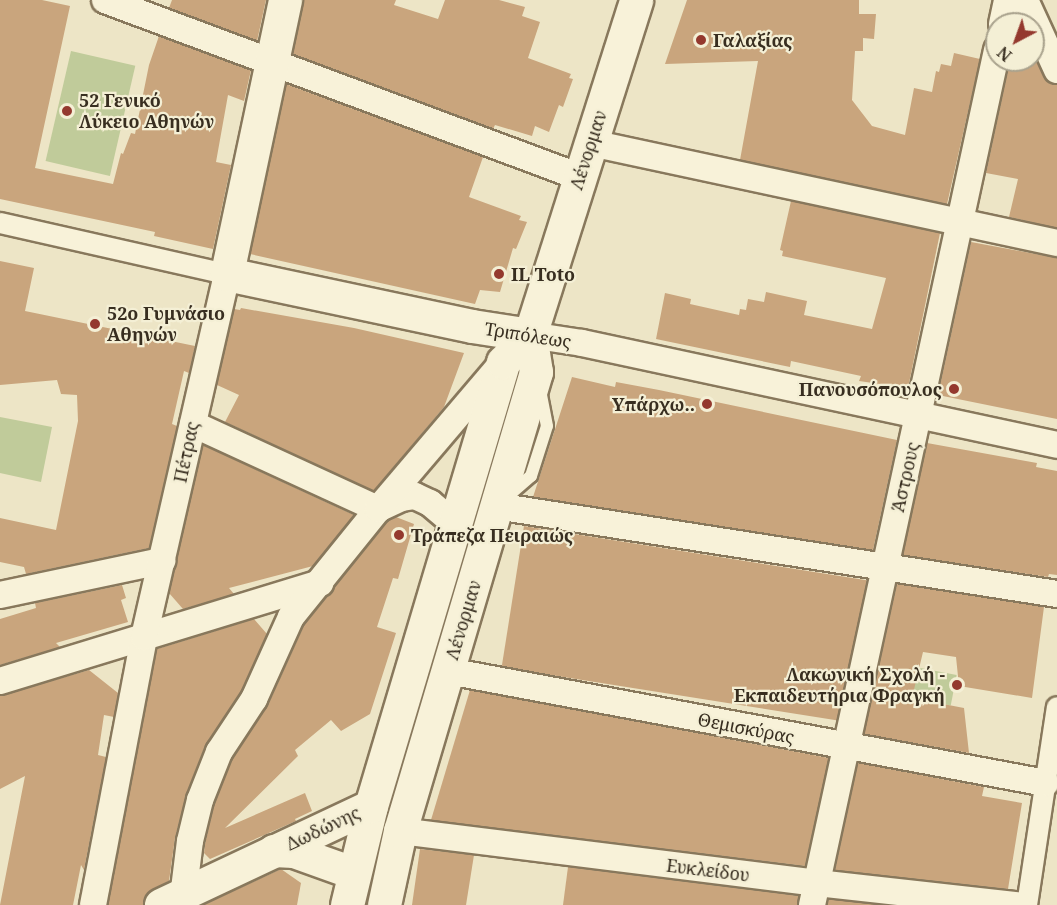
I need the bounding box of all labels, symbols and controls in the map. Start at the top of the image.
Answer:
north arrow [985,12,1045,72]
place label: Γαλαξίας [713,29,792,51]
marker: Γαλαξίας [694,33,708,47]
text: N [993,42,1016,67]
place label: 52 Γενικό Λύκειο Αθηνών [79,90,214,132]
marker: 52 Γενικό Λύκειο Αθηνών [60,104,74,118]
street label: Λένορμαν [565,108,611,192]
place label: IL Toto [511,263,575,285]
marker: IL Toto [492,267,506,281]
place label: 52ο Γυμνάσιο Αθηνών [107,303,225,346]
marker: 52ο Γυμνάσιο Αθηνών [88,317,102,331]
street label: Τριπόλεως [483,317,573,353]
place label: Πανουσόπουλος [799,378,942,400]
marker: Πανουσόπουλος [947,382,961,396]
place label: Υπάρχω.. [612,393,695,415]
marker: Υπάρχω.. [700,397,714,411]
street label: Πέτρας [169,419,203,485]
street label: Άστρους [886,440,924,514]
place label: Τράπεζα Πειραιώς [411,524,573,546]
marker: Τράπεζα Πειραιώς [392,528,406,542]
street label: Λένορμαν [441,578,485,662]
place label: Λακωνική Σχολή - Εκπαιδευτήρια Φραγκή [734,664,945,706]
marker: Λακωνική Σχολή - Εκπαιδευτήρια Φραγκή [950,678,964,692]
street label: Θεμισκύρας [696,708,796,748]
street label: Δωδώνης [283,801,363,855]
street label: Ευκλείδου [665,854,751,886]

